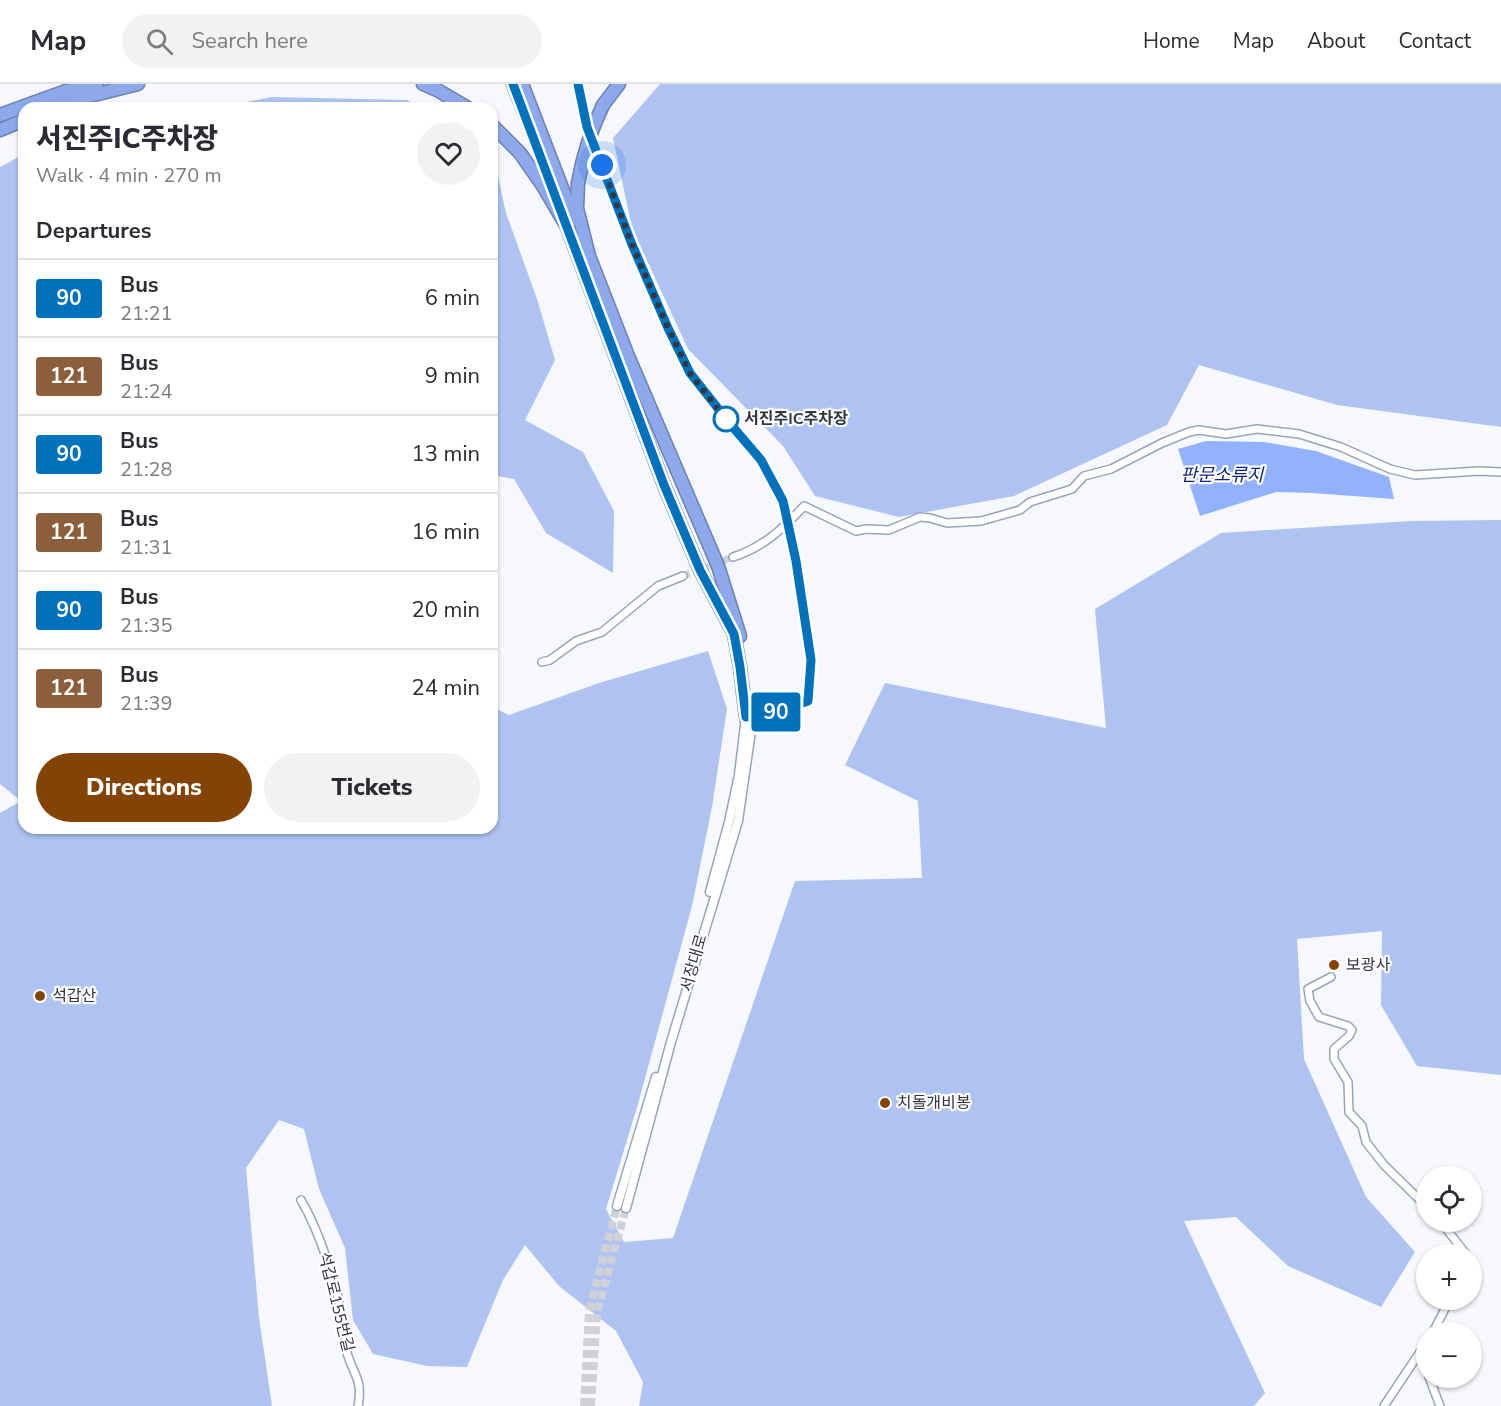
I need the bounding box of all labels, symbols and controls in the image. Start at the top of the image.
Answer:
search box [122,14,542,68]
text: Map [30,22,86,60]
icon: search [143,25,176,58]
text: Search here [191,26,308,56]
text: Home [1143,27,1200,55]
text: Map [1233,27,1274,55]
text: About [1307,27,1365,55]
text: Contact [1398,27,1471,55]
text: 서진주IC주차장 [36,120,218,158]
button: heart [417,122,480,185]
your location [587,150,617,180]
text: Walk · 4 min · 270 m [36,162,222,189]
text: Departures [36,216,151,246]
text: Bus [120,270,159,300]
text: 6 min [425,283,480,313]
text: 90 [56,284,82,312]
text: 21:21 [120,300,173,327]
text: Bus [120,348,159,378]
text: 9 min [425,361,480,391]
text: 121 [50,362,88,390]
text: 21:24 [120,378,173,405]
marker: 서진주IC주차장 [713,406,739,432]
place label: 서진주IC주차장 [744,408,848,430]
text: Bus [120,426,159,456]
text: 13 min [412,439,480,469]
text: 90 [56,440,82,468]
text: 21:28 [120,456,173,483]
water label: 판문소류지 [1181,463,1265,487]
text: Bus [120,504,159,534]
text: 16 min [412,517,480,547]
text: 121 [50,518,88,546]
text: 21:31 [120,534,173,561]
text: Bus [120,582,159,612]
text: 20 min [412,595,480,625]
text: 90 [56,596,82,624]
text: 21:35 [120,612,173,639]
text: Bus [120,660,159,690]
text: 24 min [412,673,480,703]
text: 121 [50,674,88,702]
text: 21:39 [120,690,173,717]
line badge: 90 [749,692,803,732]
text: 90 [763,698,789,726]
button: Directions [36,753,252,822]
button: Tickets [264,753,480,822]
street label: 서장대로 [675,931,713,994]
place label: 보광사 [1346,954,1390,976]
marker: 보광사 [1327,958,1341,972]
place label: 석갑산 [52,985,96,1007]
marker: 석갑산 [33,989,47,1003]
place label: 치돌개비봉 [897,1092,971,1114]
marker: 치돌개비봉 [878,1096,892,1110]
map controls [1416,1166,1482,1388]
button: locate [1416,1166,1482,1232]
button: + [1416,1244,1482,1310]
street label: 석갑로155번길 [313,1250,359,1354]
button: − [1416,1322,1482,1388]

